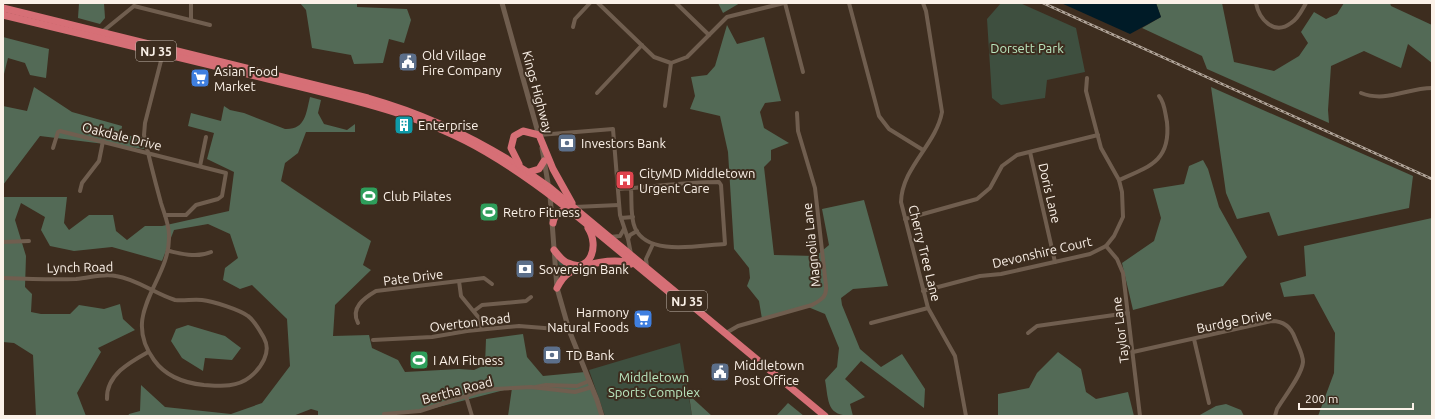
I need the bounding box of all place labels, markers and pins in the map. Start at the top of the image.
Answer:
place label: Old Village Fire Company [422,48,502,77]
public building icon: Old Village Fire Company [397,51,419,73]
place label: Asian Food Market [214,64,278,93]
supermarket icon: Asian Food Market [189,67,211,89]
building icon: Enterprise [393,114,415,136]
place label: Enterprise [418,118,478,132]
bank icon: Investors Bank [556,132,578,154]
place label: Investors Bank [581,136,666,150]
place label: CityMD Middletown Urgent Care [639,166,755,195]
hospital icon: CityMD Middletown Urgent Care [614,169,636,191]
sports icon: Club Pilates [358,185,380,207]
place label: Club Pilates [383,189,452,203]
sports icon: Retro Fitness [478,201,500,223]
place label: Retro Fitness [503,205,580,219]
bank icon: Sovereign Bank [514,258,536,280]
place label: Sovereign Bank [539,262,629,276]
place label: Harmony Natural Foods [547,305,629,334]
supermarket icon: Harmony Natural Foods [632,308,654,330]
bank icon: TD Bank [541,344,563,366]
place label: TD Bank [566,348,615,362]
sports icon: I AM Fitness [408,349,430,371]
place label: I AM Fitness [433,353,503,367]
place label: Middletown Post Office [734,358,804,387]
public building icon: Middletown Post Office [709,361,731,383]

